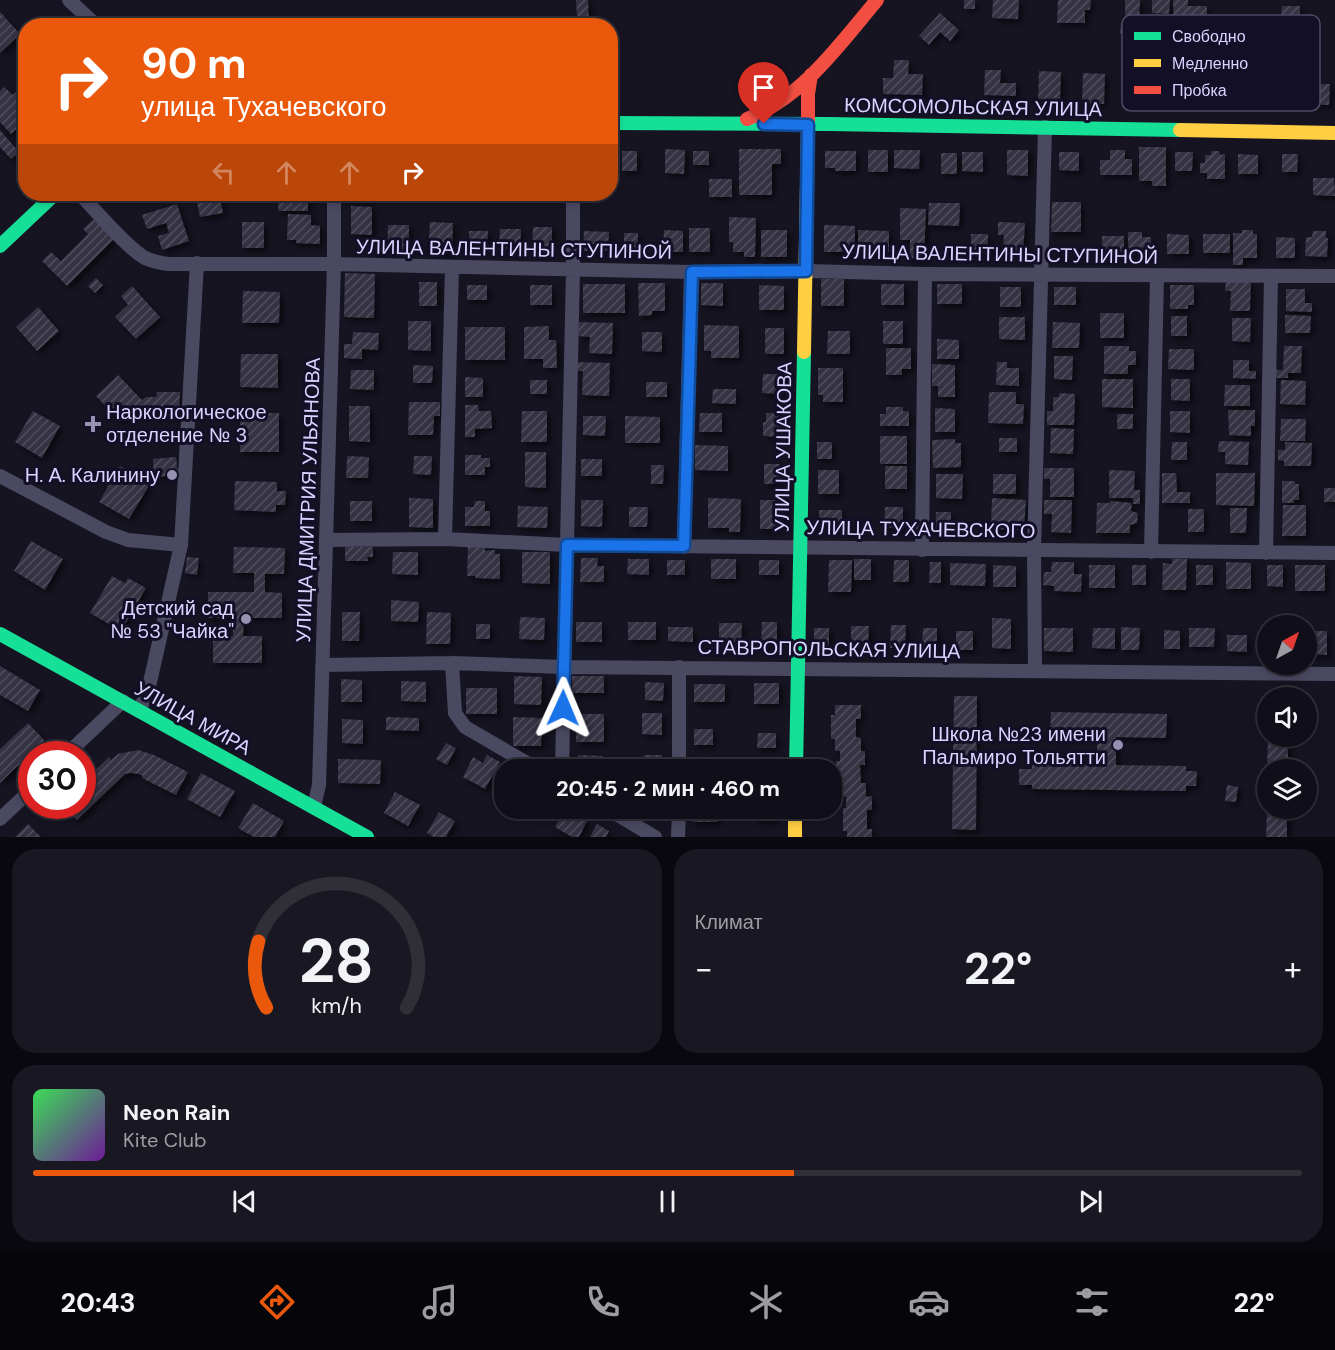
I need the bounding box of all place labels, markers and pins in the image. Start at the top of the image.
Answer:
pin [738,62,789,124]
place label: Наркологическое отделение № 3 [106,399,267,448]
marker: Наркологическое отделение № 3 [84,415,102,433]
place label: Н. А. Калинину [25,462,160,488]
marker: Н. А. Калинину [165,468,179,482]
place label: Детский сад № 53 "Чайка" [110,595,234,644]
marker: Детский сад № 53 "Чайка" [239,612,253,626]
place label: Школа №23 имени Пальмиро Тольятти [922,721,1106,770]
marker: Школа №23 имени Пальмиро Тольятти [1111,738,1125,752]

